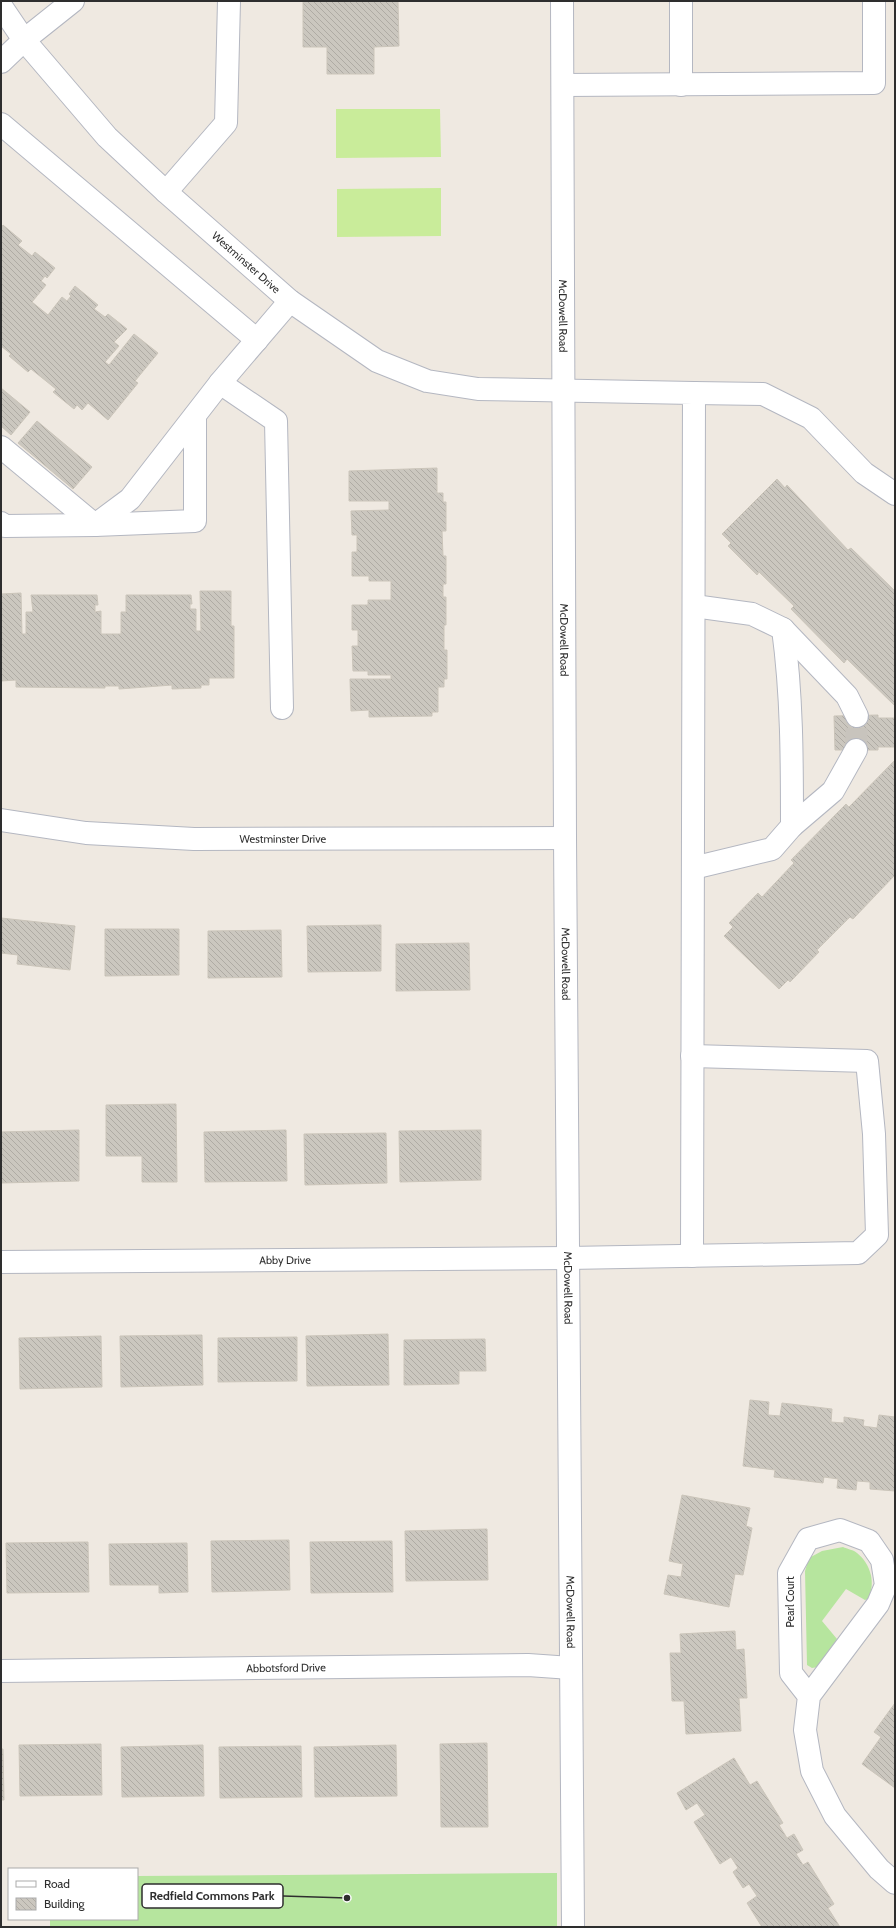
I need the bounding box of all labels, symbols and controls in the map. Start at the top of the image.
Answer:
street label: Westminster Drive [209,229,284,296]
street label: McDowell Road [556,280,570,352]
street label: McDowell Road [557,604,571,676]
street label: Westminster Drive [240,832,327,846]
street label: McDowell Road [559,928,573,1000]
street label: McDowell Road [561,1252,576,1324]
street label: Abby Drive [259,1253,311,1267]
street label: McDowell Road [563,1576,578,1648]
street label: Pearl Court [783,1576,797,1628]
street label: Abbotsford Drive [246,1660,326,1675]
legend [8,1868,138,1920]
text: Road [44,1876,70,1891]
callout: Redfield Commons Park [142,1884,283,1908]
text: Redfield Commons Park [149,1888,275,1903]
text: Building [44,1896,86,1911]

